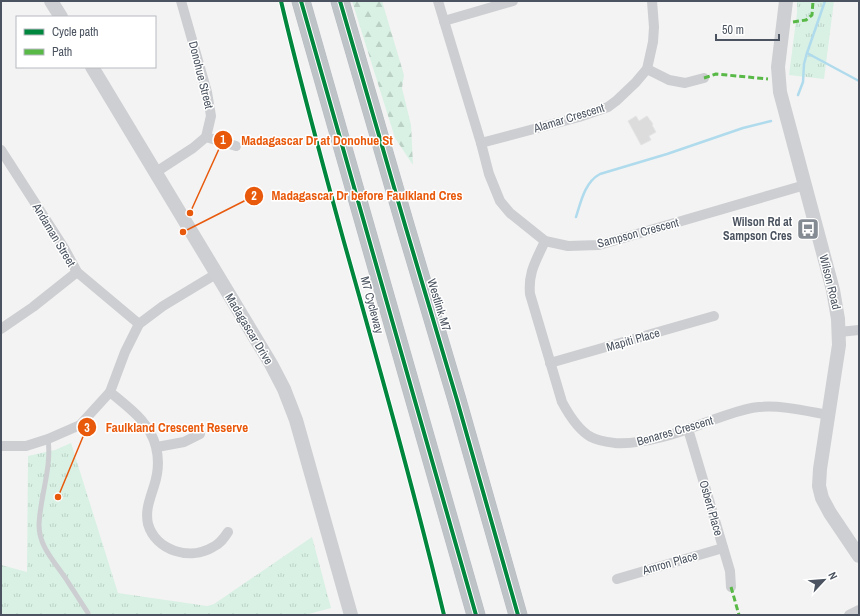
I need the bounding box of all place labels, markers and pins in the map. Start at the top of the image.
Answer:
callout: Madagascar Dr at Donohue St [213,128,401,153]
callout: Madagascar Dr before Faulkland Cres [244,183,471,208]
place label: Wilson Rd at Sampson Cres [723,214,793,244]
bus stop icon: Wilson Rd at Sampson Cres [795,216,821,242]
callout: Faulkland Crescent Reserve [77,415,256,440]

